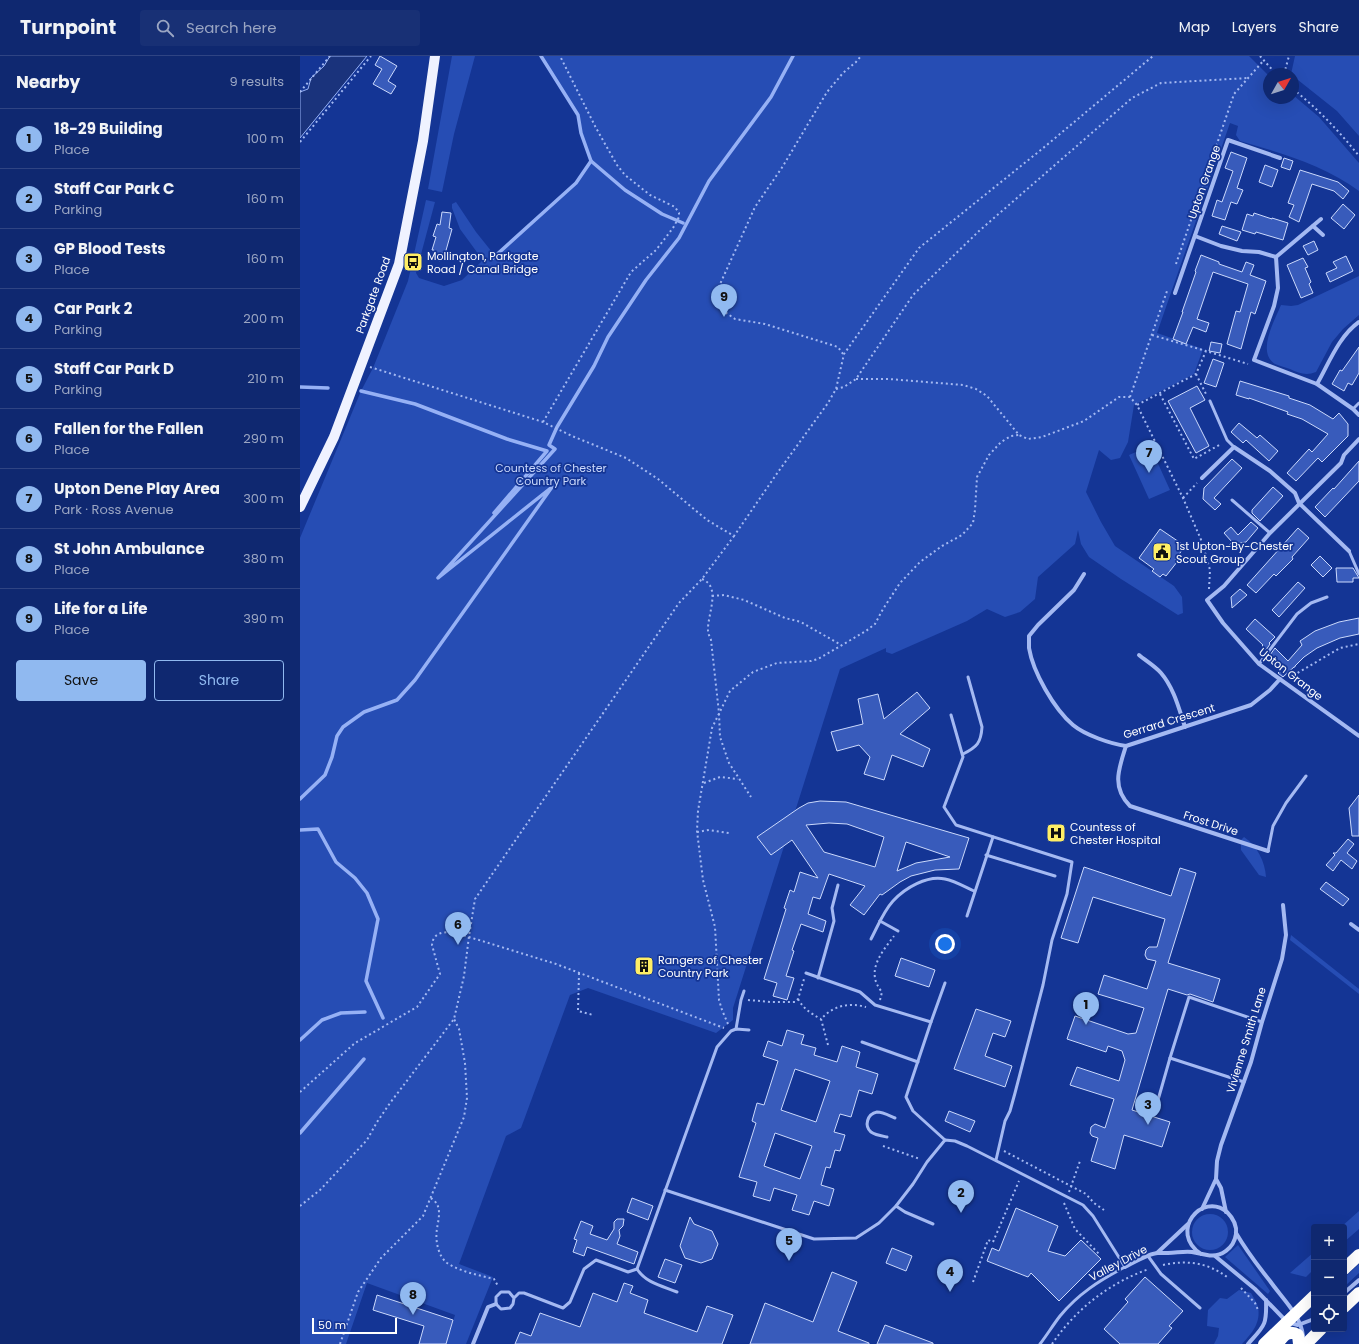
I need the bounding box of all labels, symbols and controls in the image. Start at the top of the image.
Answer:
search box [140,10,420,46]
text: Turnpoint [20,14,116,41]
icon: search [154,17,176,39]
text: Search here [186,17,276,38]
text: Map [1179,17,1210,37]
text: Layers [1232,17,1276,37]
text: Share [1298,17,1339,37]
north arrow [1263,68,1299,104]
text: Nearby [16,70,80,94]
text: 9 results [230,72,284,91]
text: 18-29 Building [54,118,163,139]
text: 1 [27,129,31,148]
text: 100 m [247,129,284,148]
text: Place [54,140,89,159]
street label: Upton Grange [1184,143,1224,221]
text: Staff Car Park C [54,178,175,199]
text: 2 [25,189,33,208]
text: 160 m [247,189,284,208]
text: Parking [54,200,102,219]
text: GP Blood Tests [54,238,166,259]
place label: Mollington, Parkgate Road / Canal Bridge [427,248,539,277]
text: 3 [25,249,33,268]
text: 160 m [247,249,284,268]
bus stop icon: Mollington, Parkgate Road / Canal Bridge [402,251,424,273]
street label: Parkgate Road [352,254,394,336]
text: Place [54,260,89,279]
pin: 9 [711,284,737,317]
text: Car Park 2 [54,298,132,319]
text: 4 [25,309,33,328]
text: 200 m [243,309,284,328]
text: Parking [54,320,102,339]
text: Staff Car Park D [54,358,174,379]
text: 5 [25,369,33,388]
text: 210 m [247,369,284,388]
text: Parking [54,380,102,399]
text: Fallen for the Fallen [54,418,204,439]
text: 6 [25,429,33,448]
text: 290 m [243,429,284,448]
text: Place [54,440,89,459]
pin: 7 [1136,440,1162,473]
park label: Countess of Chester Country Park [495,460,607,489]
text: Upton Dene Play Area [54,478,220,499]
text: 7 [26,489,32,508]
text: 300 m [243,489,284,508]
text: Park · Ross Avenue [54,500,174,519]
text: St John Ambulance [54,538,204,559]
place label: 1st Upton-By-Chester Scout Group [1176,538,1293,567]
public building icon: 1st Upton-By-Chester Scout Group [1151,541,1173,563]
text: 8 [25,549,33,568]
text: 380 m [243,549,284,568]
text: Place [54,560,89,579]
text: Life for a Life [54,598,148,619]
text: 9 [25,609,33,628]
text: 390 m [243,609,284,628]
text: Place [54,620,89,639]
street label: Upton Grange [1256,644,1327,704]
button: Save [16,660,146,701]
button: Share [154,660,284,701]
street label: Gerrard Crescent [1121,699,1217,743]
street label: Frost Drive [1181,807,1241,839]
place label: Countess of Chester Hospital [1070,819,1161,848]
hospital icon: Countess of Chester Hospital [1045,822,1067,844]
pin: 6 [445,912,471,945]
your location [935,934,955,954]
place label: Rangers of Chester Country Park [658,952,763,981]
building icon: Rangers of Chester Country Park [633,955,655,977]
street label: Vivienne Smith Lane [1222,985,1270,1095]
pin: 1 [1073,992,1099,1025]
pin: 3 [1135,1092,1161,1125]
pin: 2 [948,1180,974,1213]
map controls [1311,1224,1347,1332]
button: + [1311,1224,1347,1260]
pin: 5 [776,1228,802,1261]
street label: Valley Drive [1086,1241,1150,1285]
pin: 4 [937,1259,963,1292]
button: − [1311,1260,1347,1296]
pin: 8 [400,1282,426,1315]
button: locate [1311,1296,1347,1332]
scale bar [312,1316,397,1335]
text: 50 m [318,1317,346,1333]

